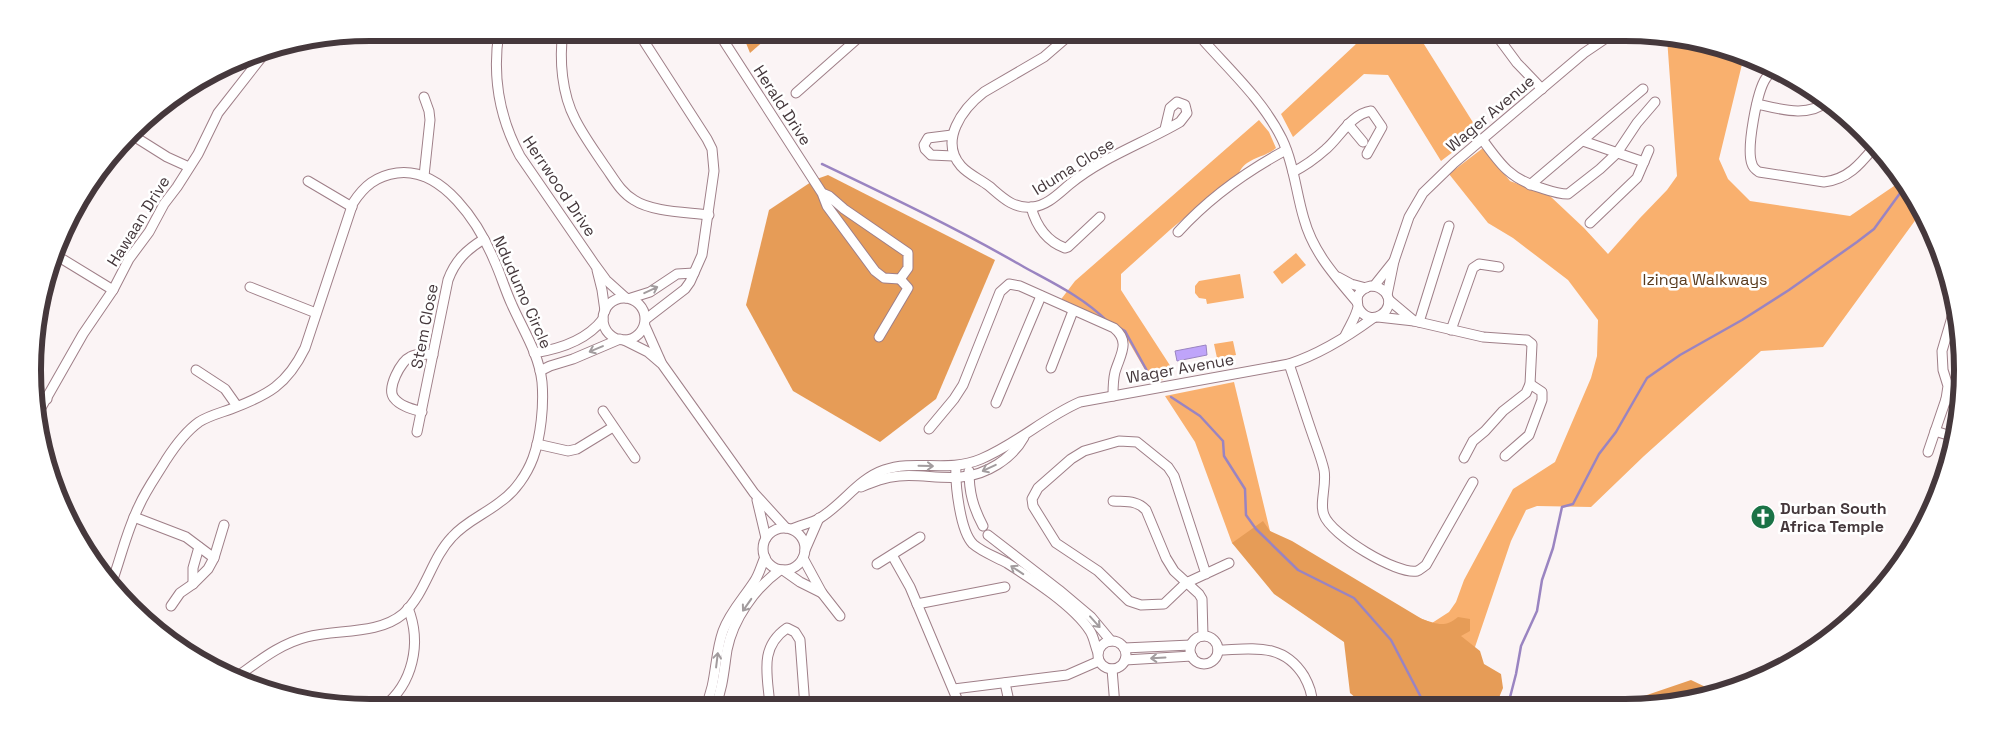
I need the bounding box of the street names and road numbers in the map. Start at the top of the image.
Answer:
street label: Herald Drive [749,61,816,149]
street label: Wager Avenue [1442,70,1539,156]
street label: Herrwood Drive [518,132,601,241]
street label: Iduma Close [1028,133,1118,200]
street label: Hawaan Drive [102,172,175,270]
street label: Ndudumo Circle [488,232,557,352]
street label: Stem Close [406,282,443,370]
street label: Wager Avenue [1125,349,1236,388]

